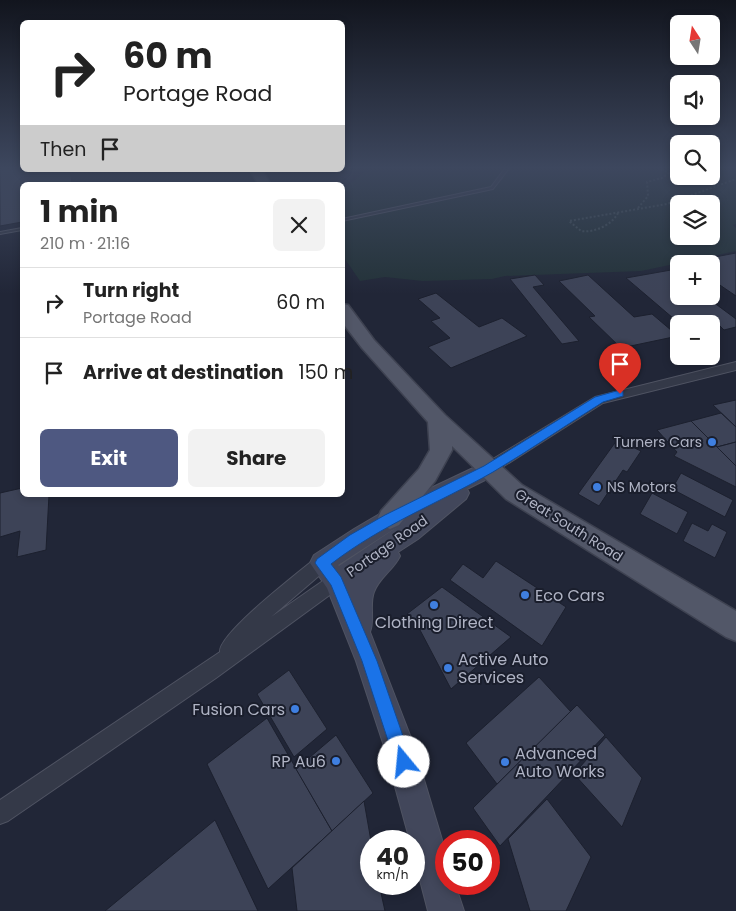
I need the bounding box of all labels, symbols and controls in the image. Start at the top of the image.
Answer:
north arrow [670,15,720,65]
map controls [670,15,720,365]
text: 60 m [123,31,213,80]
icon: right [40,40,105,105]
button: sound [670,75,720,125]
text: Portage Road [123,78,273,109]
icon: arrive [96,135,124,163]
button: search [670,135,720,185]
text: Then [40,136,86,163]
text: 1 min [40,190,118,233]
button: layers [670,195,720,245]
button: close [273,199,325,251]
text: 210 m · 21:16 [40,232,130,255]
button: + [670,255,720,305]
text: Turn right [83,277,179,304]
icon: right [40,289,68,317]
text: 60 m [276,289,325,316]
text: Portage Road [83,306,192,329]
button: − [670,315,720,365]
pin [599,343,641,394]
icon: arrive [606,350,634,378]
icon: arrive [40,359,68,387]
text: Arrive at destination [83,359,284,386]
text: 150 m [299,359,353,386]
button: Exit [40,429,178,487]
button: Share [188,429,325,487]
place label: Turners Cars [614,432,702,452]
marker: Turners Cars [706,436,718,448]
place label: NS Motors [607,477,676,497]
marker: NS Motors [591,481,603,493]
street label: Great South Road [511,484,627,566]
street label: Portage Road [342,511,432,581]
place label: Eco Cars [535,584,605,607]
marker: Eco Cars [519,589,531,601]
marker: Clothing Direct [428,599,440,611]
place label: Clothing Direct [375,611,493,634]
place label: Active Auto Services [458,648,549,689]
marker: Active Auto Services [442,662,454,674]
place label: Fusion Cars [192,698,285,721]
marker: Fusion Cars [289,703,301,715]
position arrow [377,735,429,787]
place label: Advanced Auto Works [515,742,605,783]
place label: RP Au6 [272,750,326,773]
marker: RP Au6 [330,755,342,767]
marker: Advanced Auto Works [499,756,511,768]
speed limit sign: 50 [435,830,500,895]
text: 40 [376,839,409,874]
text: km/h [377,866,408,883]

